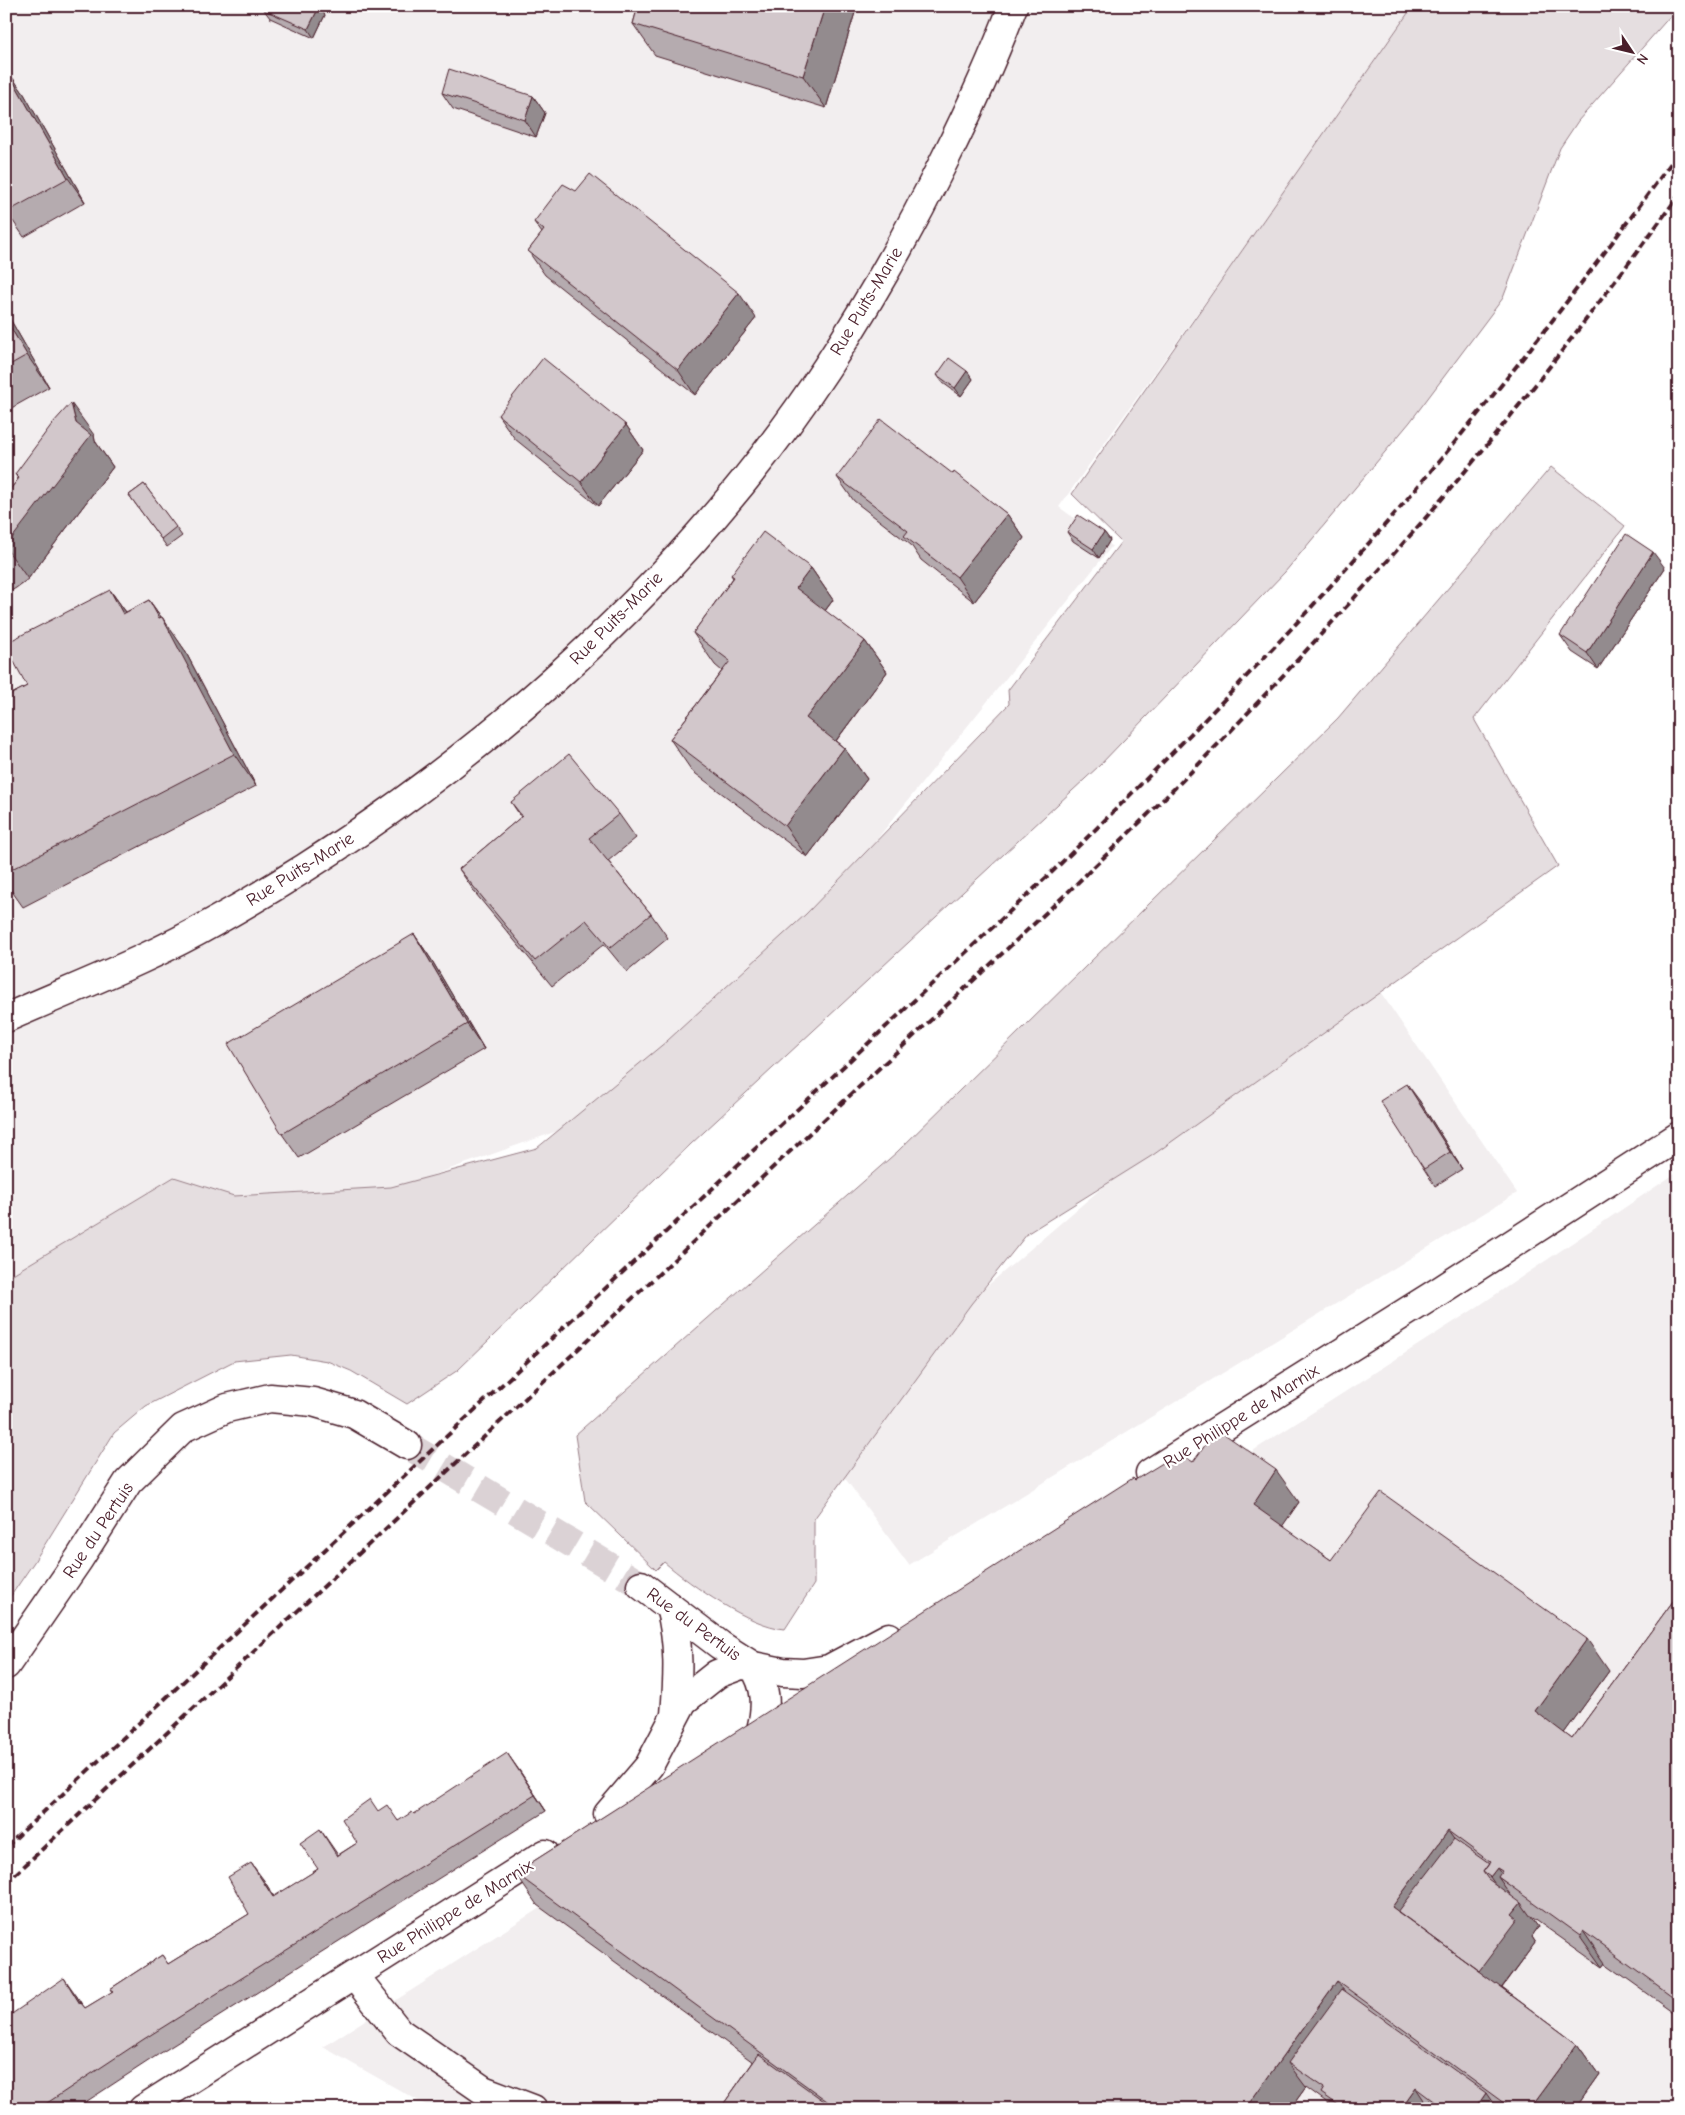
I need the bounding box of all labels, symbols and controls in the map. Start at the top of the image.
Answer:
north arrow [1608,28,1658,78]
text: N [1633,51,1652,68]
street label: Rue Puits-Marie [826,243,907,359]
street label: Rue Puits-Marie [566,568,667,669]
street label: Rue Puits-Marie [243,828,358,911]
street label: Rue Philippe de Marnix [1160,1360,1323,1473]
street label: Rue du Pertuis [59,1478,138,1582]
street label: Rue du Pertuis [643,1583,745,1666]
street label: Rue Philippe de Marnix [374,1855,537,1968]

